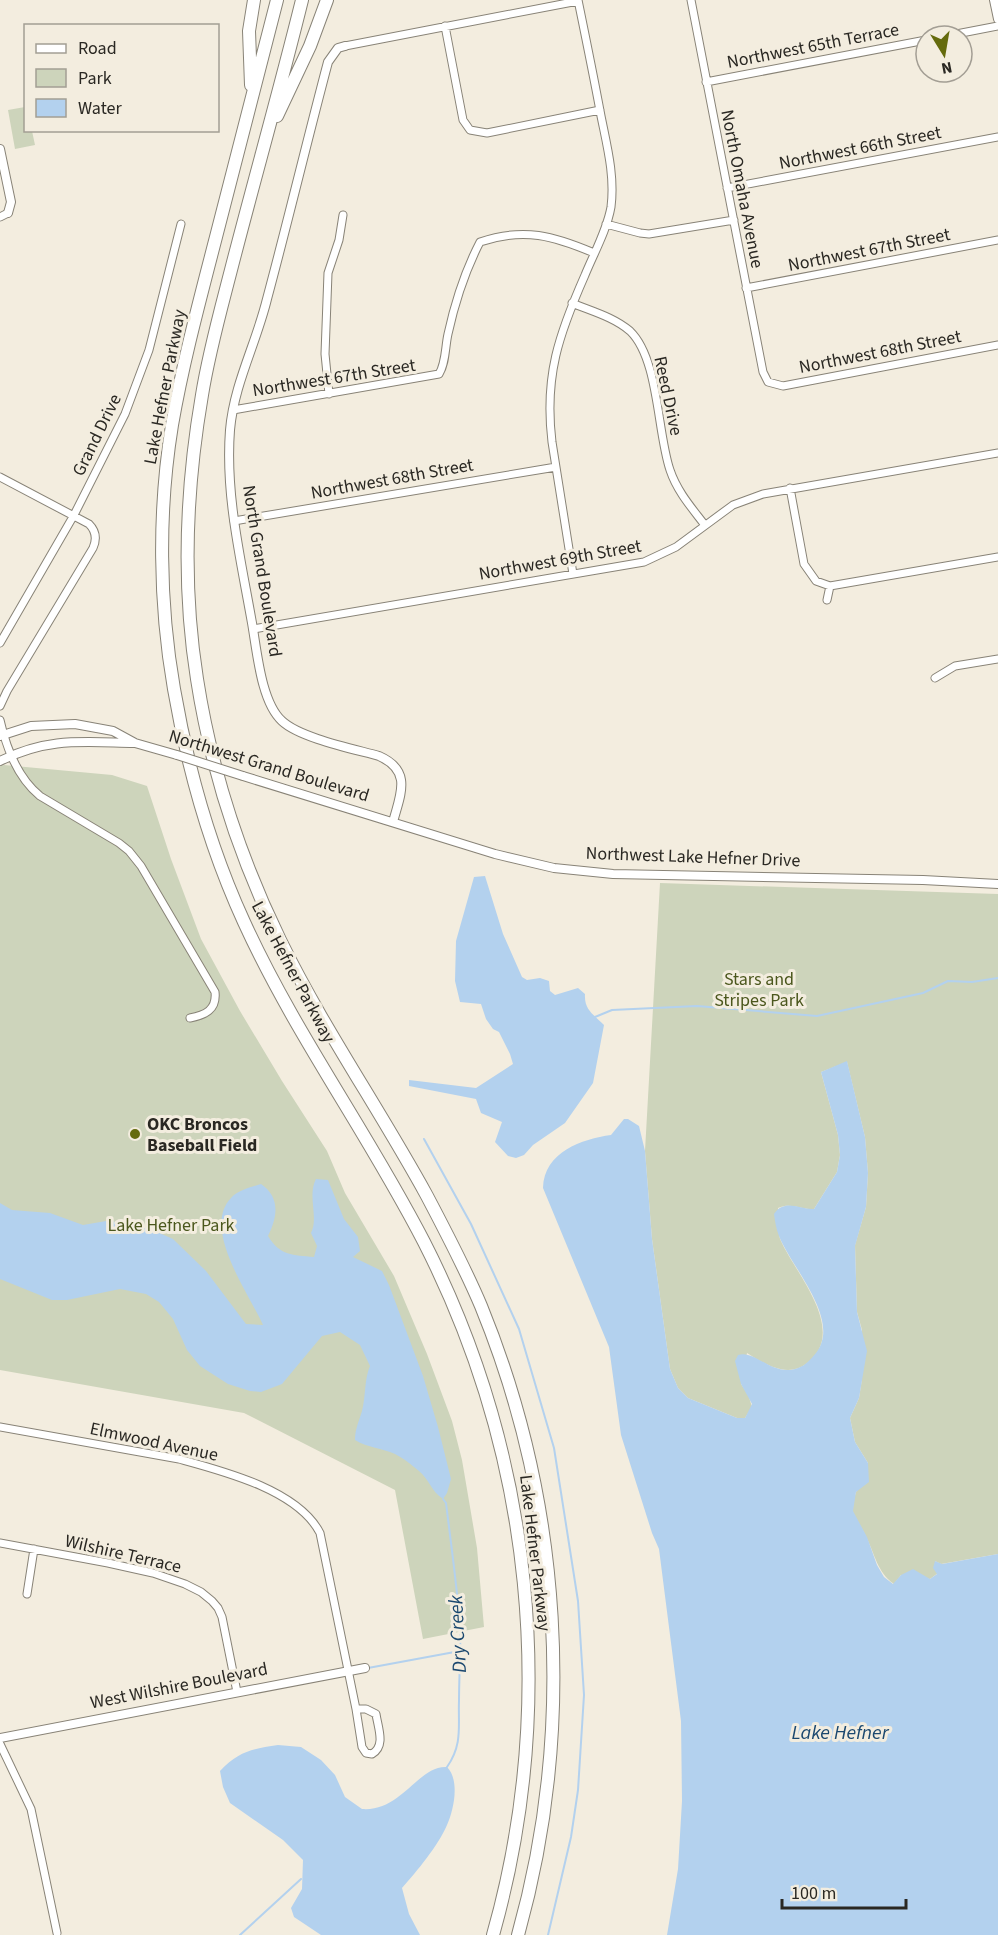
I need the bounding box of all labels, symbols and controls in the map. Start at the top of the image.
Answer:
street label: Northwest 65th Terrace [725,17,901,75]
legend [24,24,219,132]
north arrow [914,24,974,84]
text: Road [78,36,117,61]
text: N [939,56,954,80]
text: Park [78,66,112,91]
text: Water [78,96,122,121]
street label: North Omaha Avenue [714,108,770,270]
street label: Northwest 66th Street [777,120,943,176]
street label: Northwest 67th Street [786,222,952,278]
street label: Lake Hefner Parkway [138,307,192,467]
street label: Northwest 68th Street [797,324,963,380]
street label: Northwest 67th Street [251,353,417,403]
street label: Reed Drive [647,354,689,438]
street label: Grand Drive [66,390,128,480]
street label: Northwest 68th Street [309,452,475,506]
street label: North Grand Boulevard [236,483,288,659]
street label: Northwest 69th Street [477,533,643,587]
street label: Northwest Grand Boulevard [166,724,372,808]
street label: Northwest Lake Hefner Drive [585,841,801,873]
street label: Lake Hefner Parkway [245,897,341,1048]
park label: Stars and Stripes Park [714,967,804,1013]
place label: OKC Broncos Baseball Field [147,1112,257,1158]
marker: OKC Broncos Baseball Field [128,1127,142,1141]
park label: Lake Hefner Park [107,1213,235,1238]
street label: Elmwood Avenue [88,1416,220,1468]
street label: Lake Hefner Parkway [513,1473,557,1633]
street label: Wilshire Terrace [62,1528,184,1580]
water label: Dry Creek [442,1594,474,1674]
street label: West Wilshire Boulevard [88,1657,270,1715]
water label: Lake Hefner [792,1719,890,1747]
scale bar [782,1872,906,1910]
text: 100 m [791,1881,836,1906]

